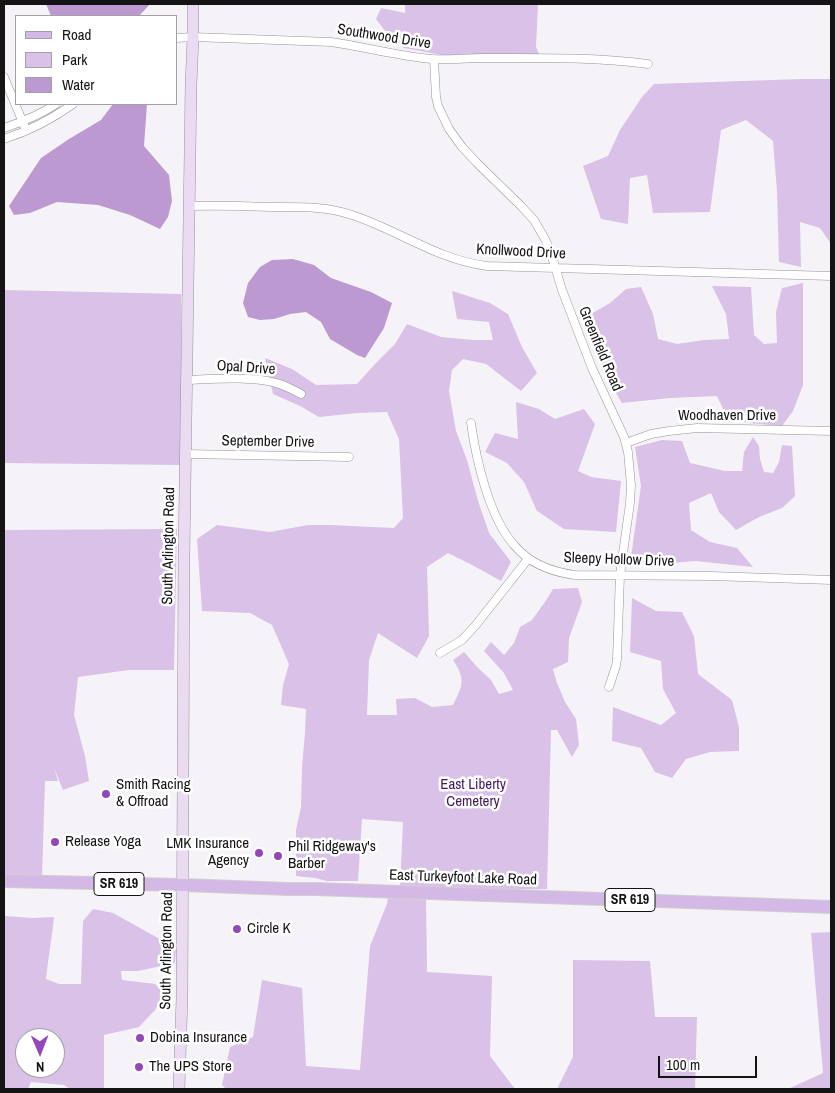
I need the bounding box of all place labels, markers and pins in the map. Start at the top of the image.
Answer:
place label: Smith Racing & Offroad [116,776,191,811]
marker: Smith Racing & Offroad [100,788,112,800]
place label: Release Yoga [65,833,141,851]
place label: LMK Insurance Agency [166,835,249,870]
marker: Release Yoga [49,836,61,848]
place label: Phil Ridgeway's Barber [288,838,376,873]
marker: LMK Insurance Agency [253,847,265,859]
marker: Phil Ridgeway's Barber [272,850,284,862]
place label: Circle K [247,920,291,938]
marker: Circle K [231,923,243,935]
place label: Dobina Insurance [150,1029,247,1047]
marker: Dobina Insurance [134,1032,146,1044]
place label: The UPS Store [149,1058,232,1076]
marker: The UPS Store [133,1061,145,1073]

